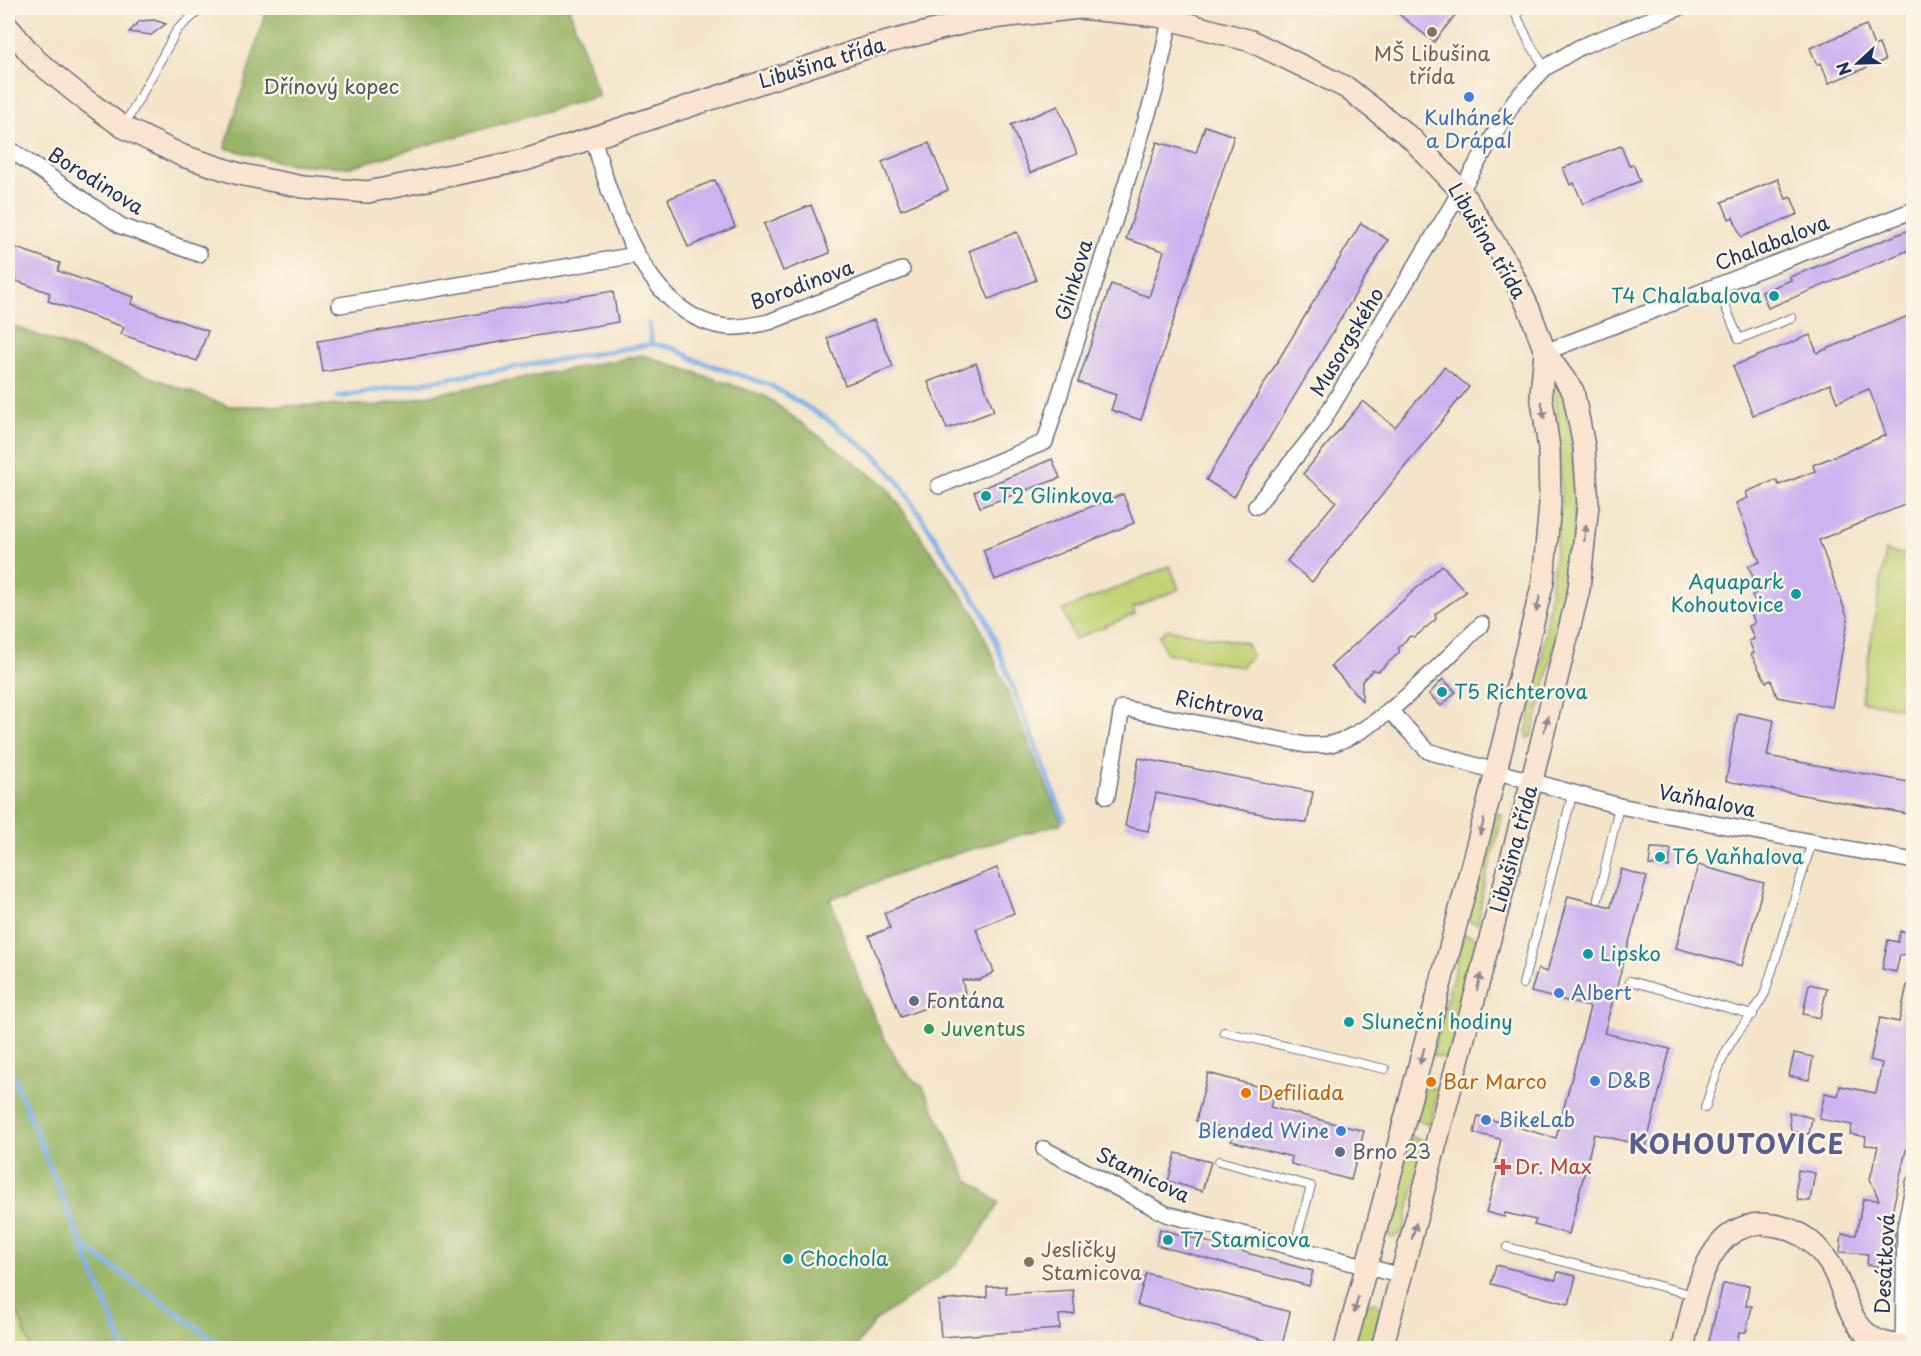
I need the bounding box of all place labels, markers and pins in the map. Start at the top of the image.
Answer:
marker: MŠ Libušina třída [1425,25,1439,39]
place label: MŠ Libušina třída [1374,38,1491,91]
marker: Kulhánek a Drápal [1462,90,1476,104]
place label: Kulhánek a Drápal [1424,102,1514,155]
place label: T4 Chalabalova [1611,280,1763,310]
marker: T4 Chalabalova [1767,289,1781,303]
place label: T2 Glinkova [998,480,1114,510]
marker: T2 Glinkova [979,489,993,503]
place label: Aquapark Kohoutovice [1671,566,1784,619]
marker: Aquapark Kohoutovice [1789,587,1803,601]
place label: T5 Richterova [1454,676,1588,706]
marker: T5 Richterova [1435,685,1449,699]
place label: T6 Vaňhalova [1672,841,1804,871]
marker: T6 Vaňhalova [1653,850,1667,864]
place label: Lipsko [1600,938,1661,968]
marker: Lipsko [1581,947,1595,961]
place label: Albert [1571,977,1632,1007]
place label: Fontána [926,985,1005,1015]
marker: Albert [1552,986,1566,1000]
marker: Fontána [907,994,921,1008]
place label: Sluneční hodiny [1361,1006,1513,1036]
place label: Juventus [941,1013,1025,1043]
marker: Sluneční hodiny [1342,1015,1356,1029]
marker: Juventus [922,1022,936,1036]
place label: D&B [1607,1065,1651,1095]
place label: Bar Marco [1443,1066,1547,1096]
marker: D&B [1588,1074,1602,1088]
marker: Bar Marco [1424,1075,1438,1089]
place label: Defiliada [1258,1077,1344,1107]
marker: Defiliada [1239,1086,1253,1100]
place label: BikeLab [1498,1104,1575,1134]
marker: BikeLab [1479,1113,1493,1127]
place label: Blended Wine [1197,1115,1329,1145]
marker: Blended Wine [1334,1124,1348,1138]
place label: Brno 23 [1352,1136,1431,1166]
marker: Brno 23 [1333,1145,1347,1159]
place label: Dr. Max [1515,1151,1592,1181]
marker: Dr. Max [1496,1160,1510,1174]
place label: T7 Stamicova [1180,1224,1311,1254]
marker: T7 Stamicova [1161,1233,1175,1247]
place label: Jesličky Stamicova [1041,1234,1143,1287]
place label: Chochola [800,1243,889,1273]
marker: Chochola [781,1252,795,1266]
marker: Jesličky Stamicova [1022,1255,1036,1269]

